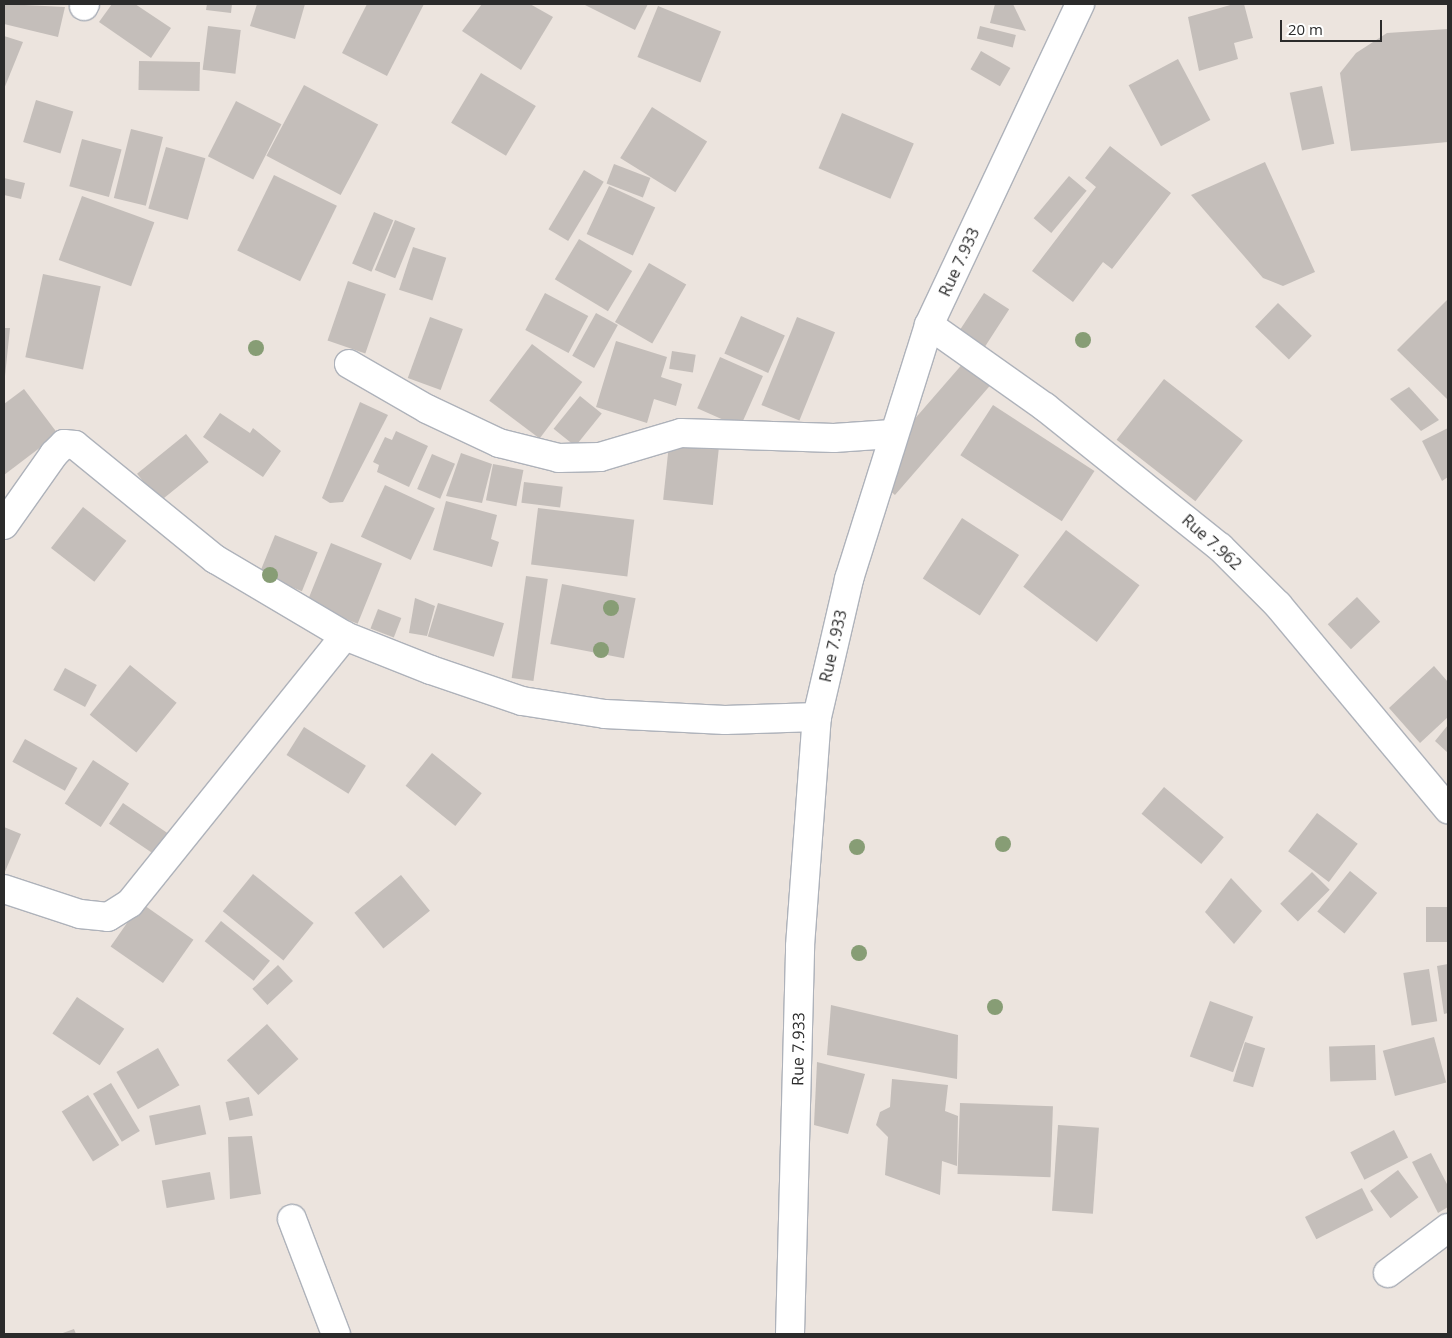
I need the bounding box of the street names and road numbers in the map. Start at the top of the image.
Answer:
street label: Rue 7.933 [935,225,983,299]
street label: Rue 7.962 [1178,510,1246,574]
street label: Rue 7.933 [815,608,851,684]
street label: Rue 7.933 [788,1012,808,1086]

